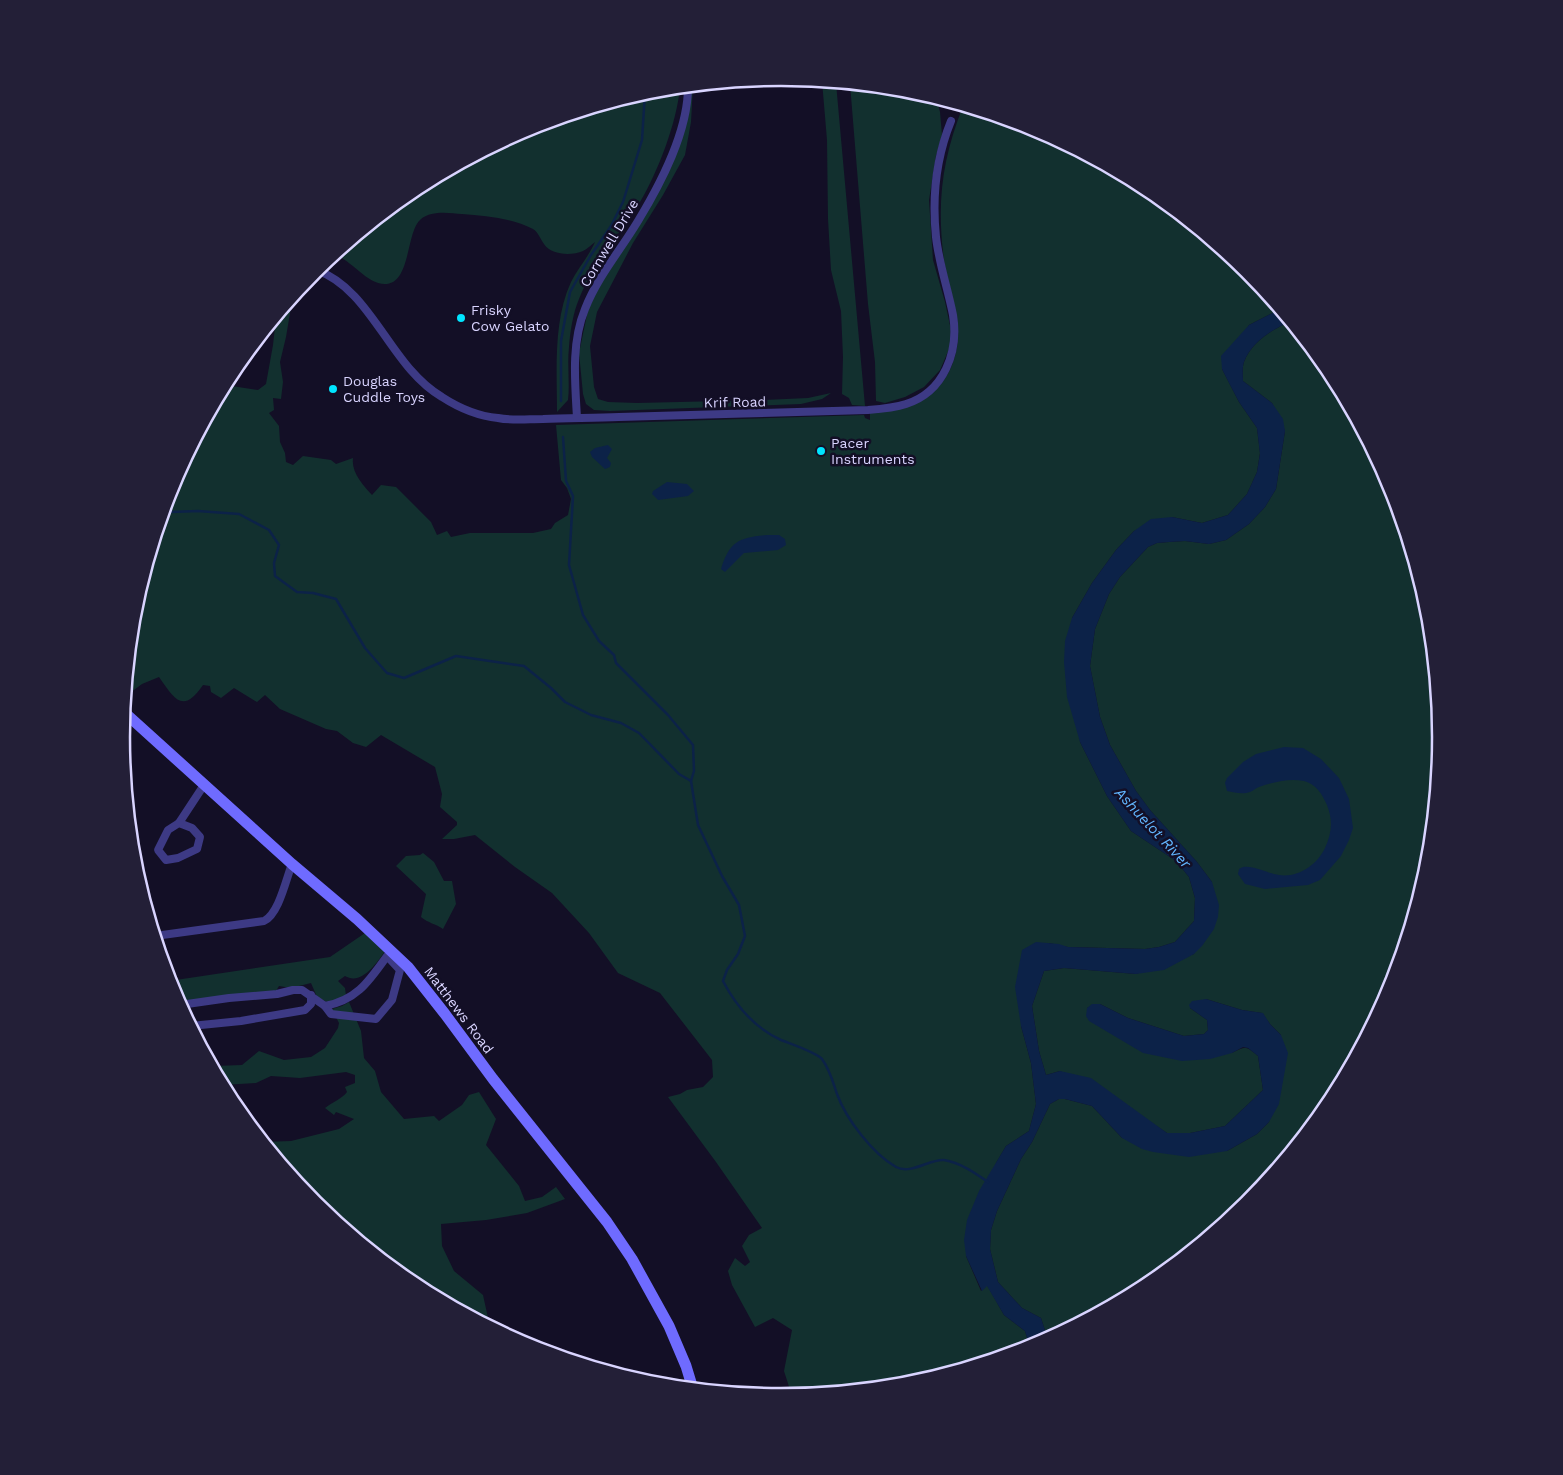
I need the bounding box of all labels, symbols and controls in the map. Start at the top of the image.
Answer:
street label: Cornwell Drive [577,196,641,290]
place label: Frisky Cow Gelato [471,302,549,334]
marker: Frisky Cow Gelato [455,312,467,324]
place label: Douglas Cuddle Toys [343,373,425,405]
marker: Douglas Cuddle Toys [327,383,339,395]
street label: Krif Road [704,393,766,411]
place label: Pacer Instruments [831,435,915,467]
marker: Pacer Instruments [815,445,827,457]
water label: Ashuelot River [1110,783,1196,873]
street label: Matthews Road [421,963,497,1057]

